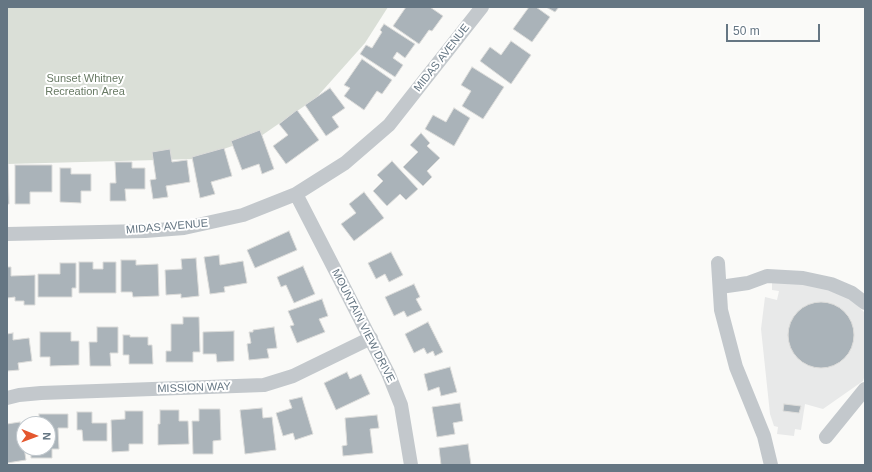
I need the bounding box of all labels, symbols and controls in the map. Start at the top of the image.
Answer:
scale bar [728,16,822,42]
street label: MIDAS AVENUE [411,22,473,94]
text: 50 m [733,24,760,38]
park label: Sunset Whitney Recreation Area [45,72,125,98]
street label: MIDAS AVENUE [125,217,209,237]
street label: MOUNTAIN VIEW DRIVE [329,267,397,385]
street label: MISSION WAY [157,380,231,396]
north arrow [16,416,56,456]
text: N [41,432,53,440]

